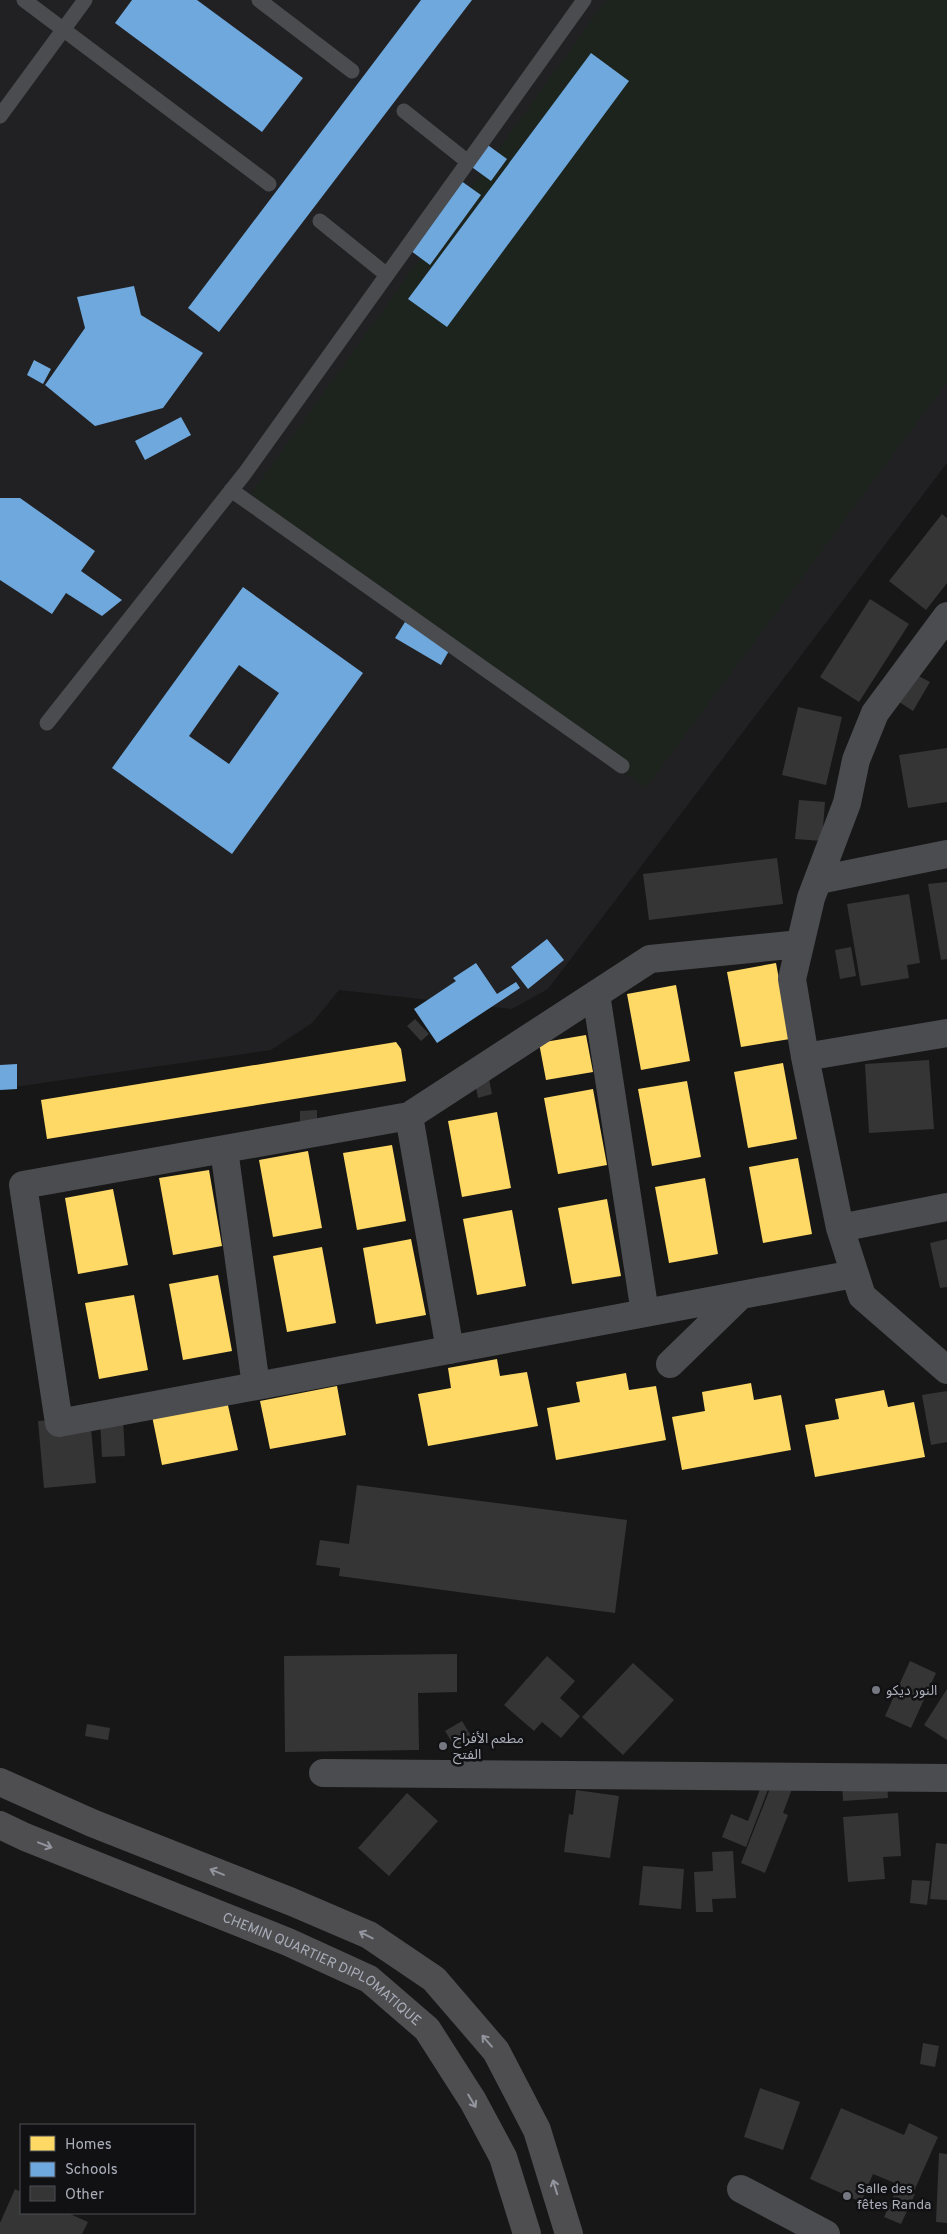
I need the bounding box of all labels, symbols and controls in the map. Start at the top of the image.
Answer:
place label: النور ديكو [886,1683,937,1700]
marker: النور ديكو [870,1684,882,1696]
place label: مطعم الأفراح الفتح [453,1731,524,1765]
marker: مطعم الأفراح الفتح [437,1740,449,1752]
one-way arrow [36,1841,52,1850]
one-way arrow [210,1867,225,1876]
street label: CHEMIN QUARTIER DIPLOMATIQUE [220,1910,424,2030]
one-way arrow [359,1930,374,1940]
one-way arrow [482,2034,493,2047]
one-way arrow [468,2093,478,2107]
legend [20,2124,195,2214]
text: Homes [65,2136,112,2155]
text: Schools [65,2161,118,2180]
one-way arrow [549,2180,559,2196]
place label: Salle des fêtes Randa [857,2181,931,2214]
text: Other [65,2186,104,2205]
marker: Salle des fêtes Randa [841,2190,853,2202]

